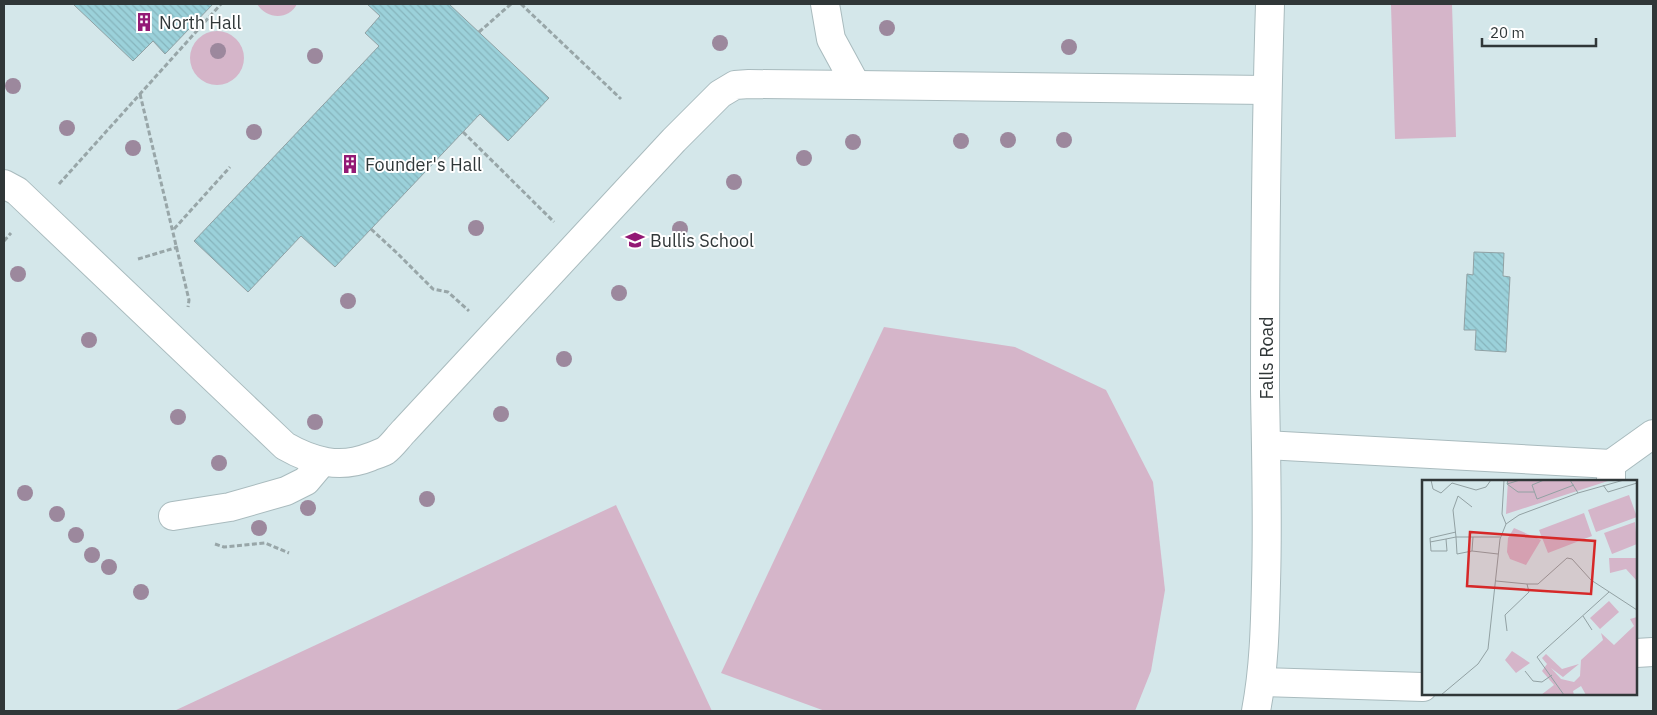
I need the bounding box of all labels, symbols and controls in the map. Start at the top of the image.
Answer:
building icon: North Hall [133,11,155,33]
place label: North Hall [159,11,241,34]
scale bar [1482,15,1596,47]
text: 20 m [1490,23,1525,42]
building icon: Founder's Hall [339,153,361,175]
place label: Founder's Hall [365,153,482,176]
school or university icon: Bullis School [624,229,646,251]
place label: Bullis School [650,229,754,252]
street label: Falls Road [1255,316,1278,400]
inset map [1422,480,1637,695]

